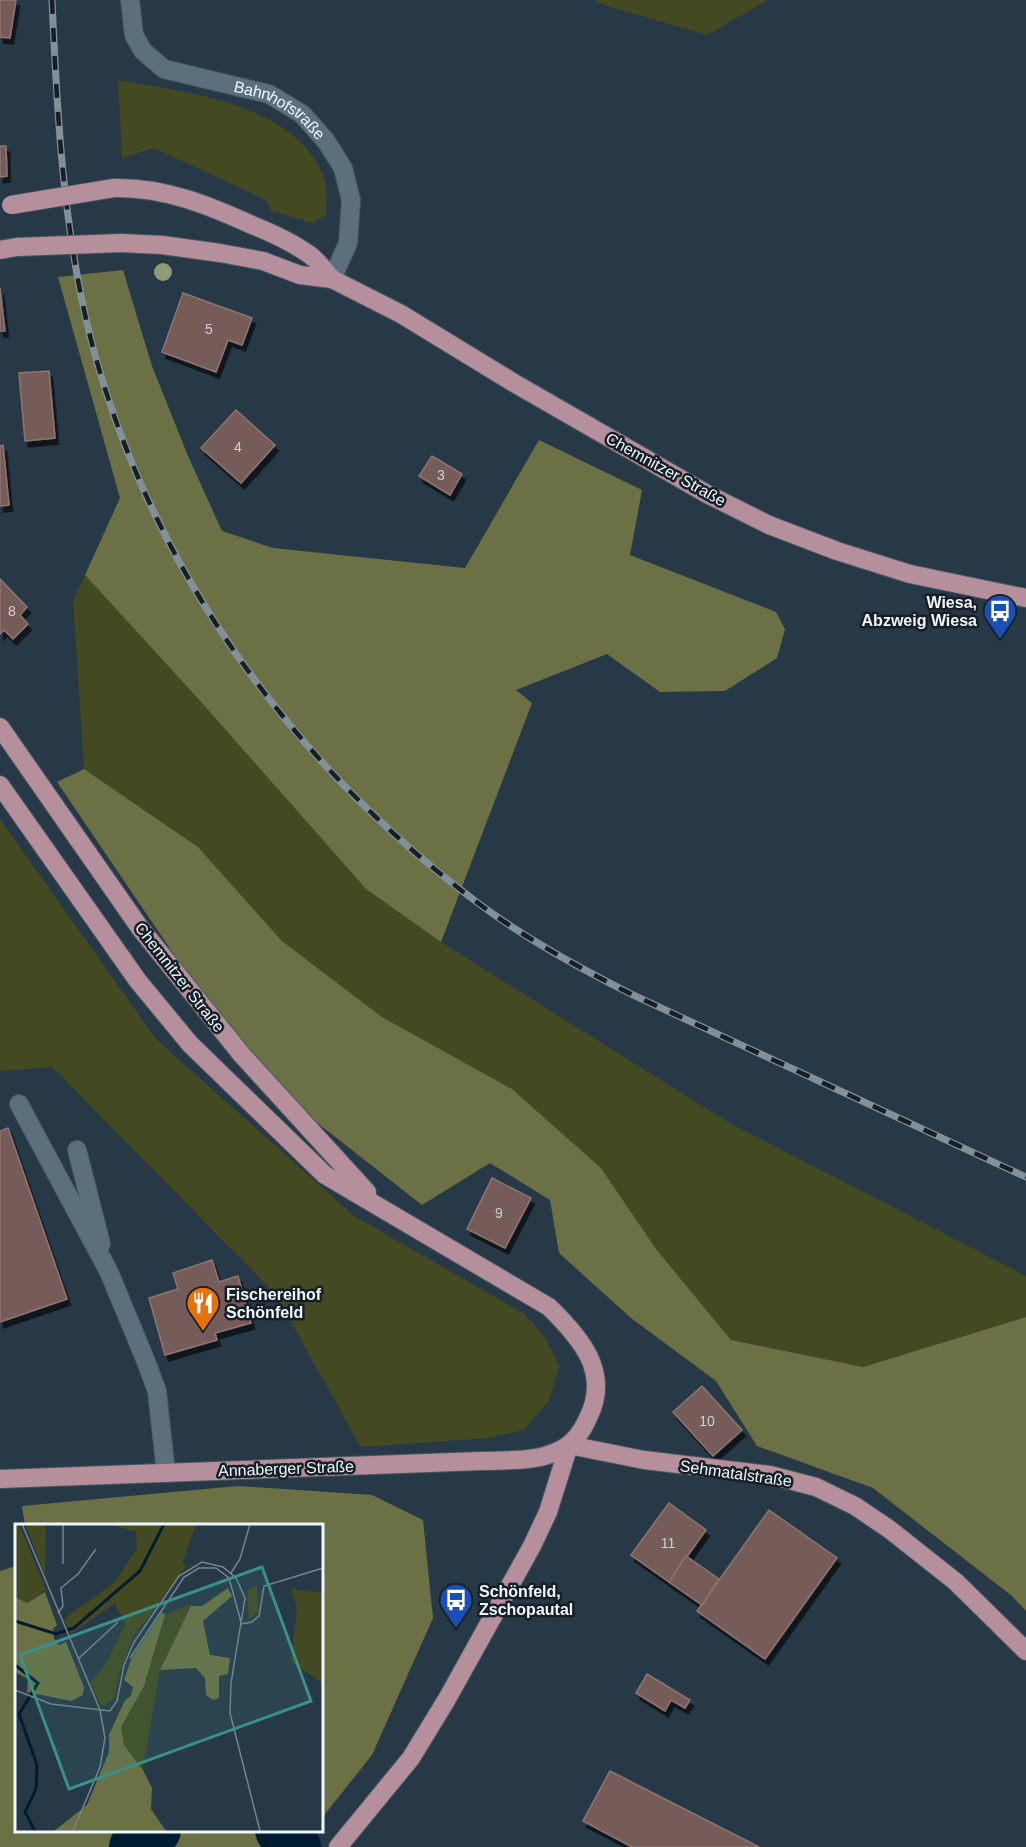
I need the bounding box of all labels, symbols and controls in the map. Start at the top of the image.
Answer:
street label: Bahnhofstraße [232,78,328,143]
house number: 5 [205,321,213,337]
street label: Chemnitzer Straße [603,429,729,509]
house number: 4 [234,439,242,455]
house number: 3 [437,467,445,483]
bus stop icon: Wiesa, Abzweig Wiesa [982,593,1018,640]
place label: Wiesa, Abzweig Wiesa [862,594,977,629]
house number: 8 [8,603,16,619]
street label: Chemnitzer Straße [132,919,228,1036]
house number: 9 [495,1205,503,1221]
restaurant icon: Fischereihof Schönfeld [185,1285,221,1332]
place label: Fischereihof Schönfeld [226,1286,322,1321]
house number: 10 [699,1413,715,1429]
street label: Sehmatalstraße [679,1457,793,1490]
street label: Annaberger Straße [218,1458,354,1479]
inset map [15,1524,322,1832]
house number: 11 [661,1535,675,1551]
bus stop icon: Schönfeld, Zschopautal [438,1582,474,1629]
place label: Schönfeld, Zschopautal [479,1583,573,1618]

